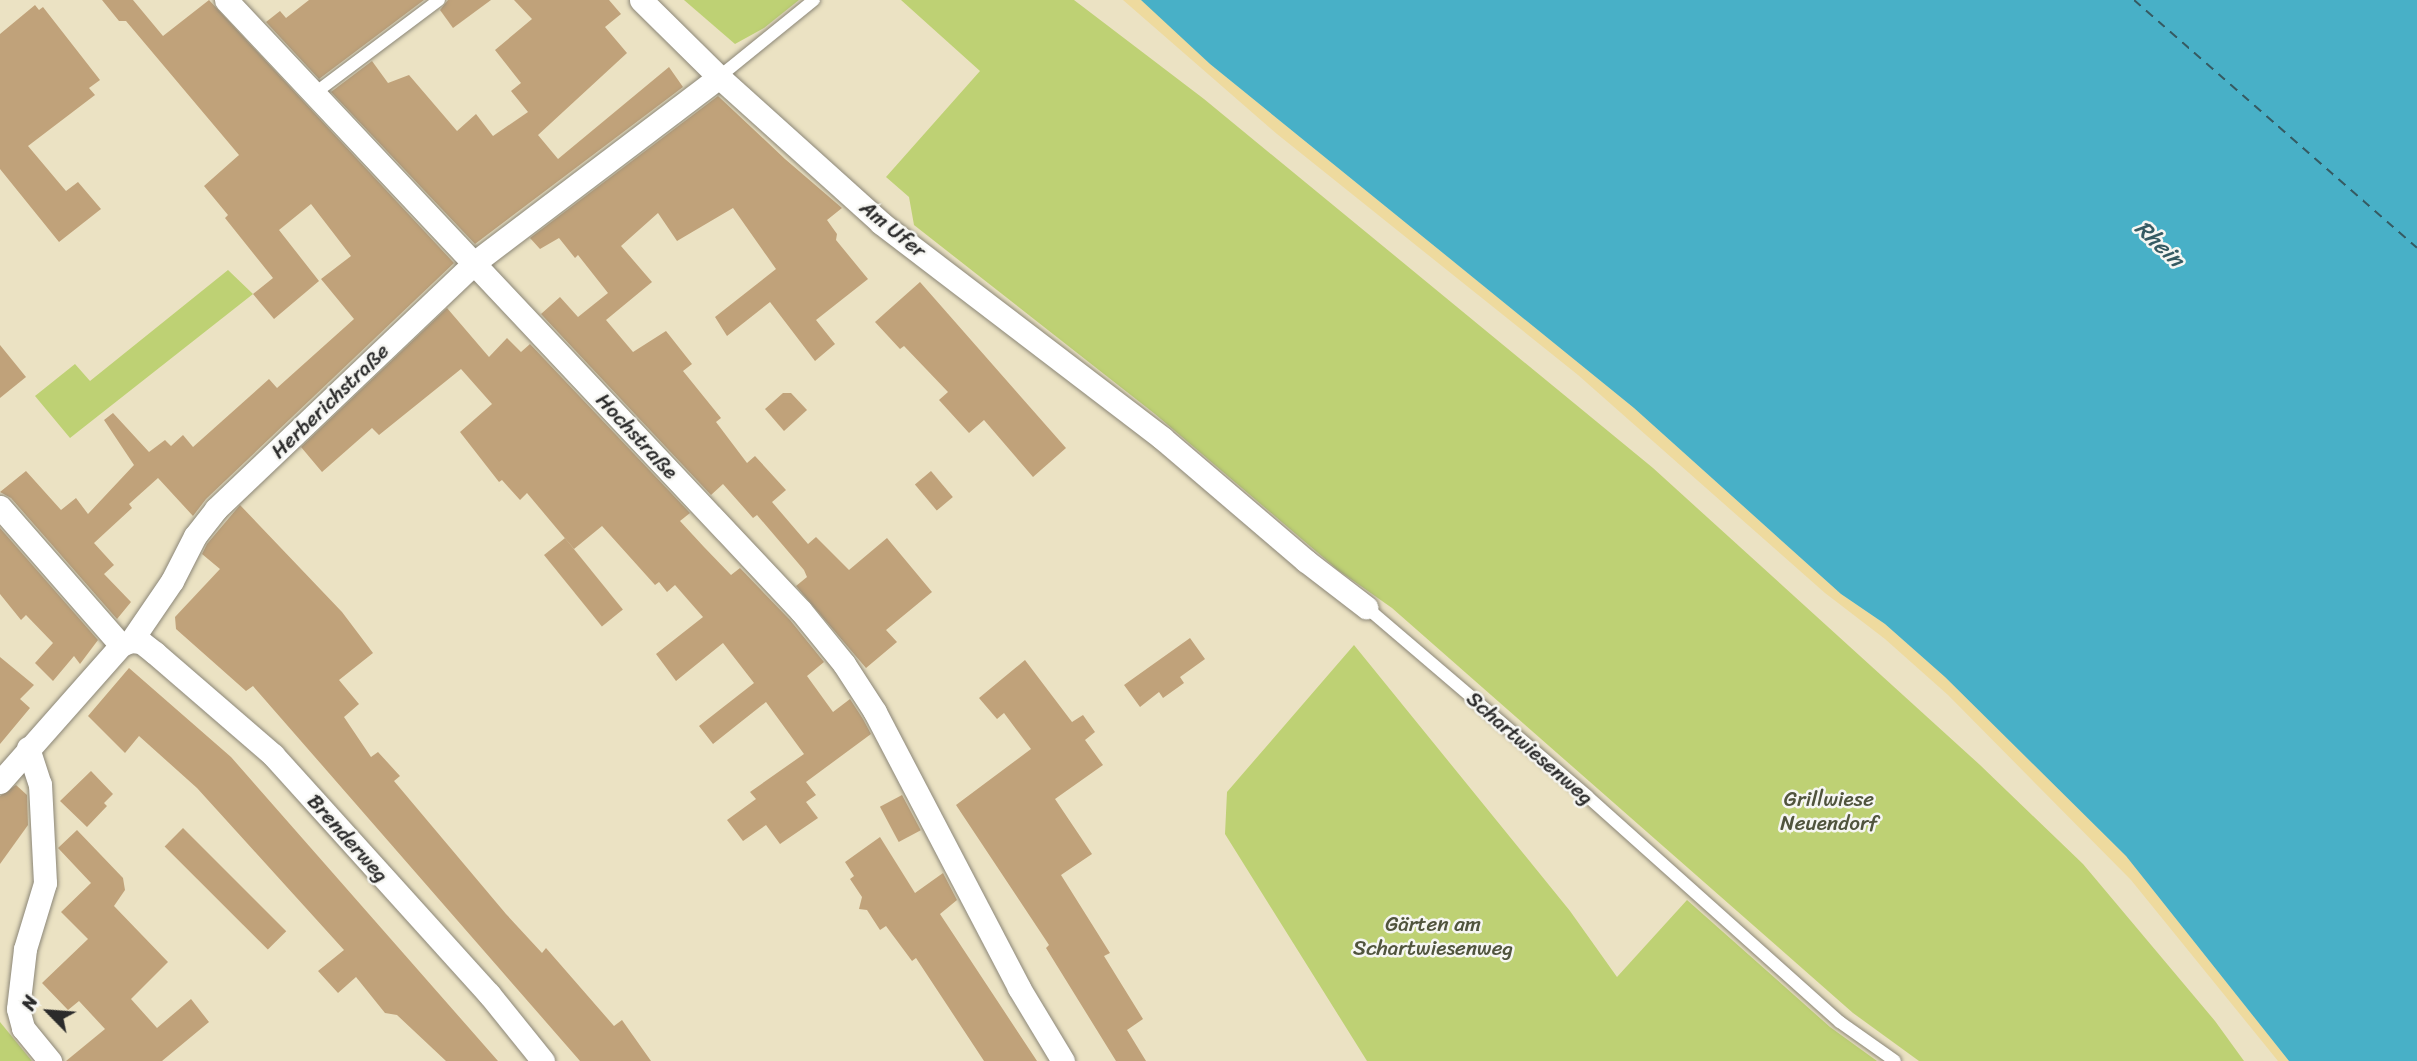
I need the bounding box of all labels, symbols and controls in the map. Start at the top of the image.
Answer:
street label: Am Ufer [855,195,931,263]
water label: Rhein [2129,215,2189,273]
street label: Herberichstraße [266,338,394,464]
street label: Hochstraße [591,388,683,484]
street label: Schartwiesenweg [1461,686,1599,810]
park label: Grillwiese Neuendorf [1780,786,1878,836]
street label: Brenderweg [302,789,394,887]
park label: Gärten am Schartwiesenweg [1353,911,1513,961]
north arrow [14,977,84,1047]
text: N [12,990,47,1016]

